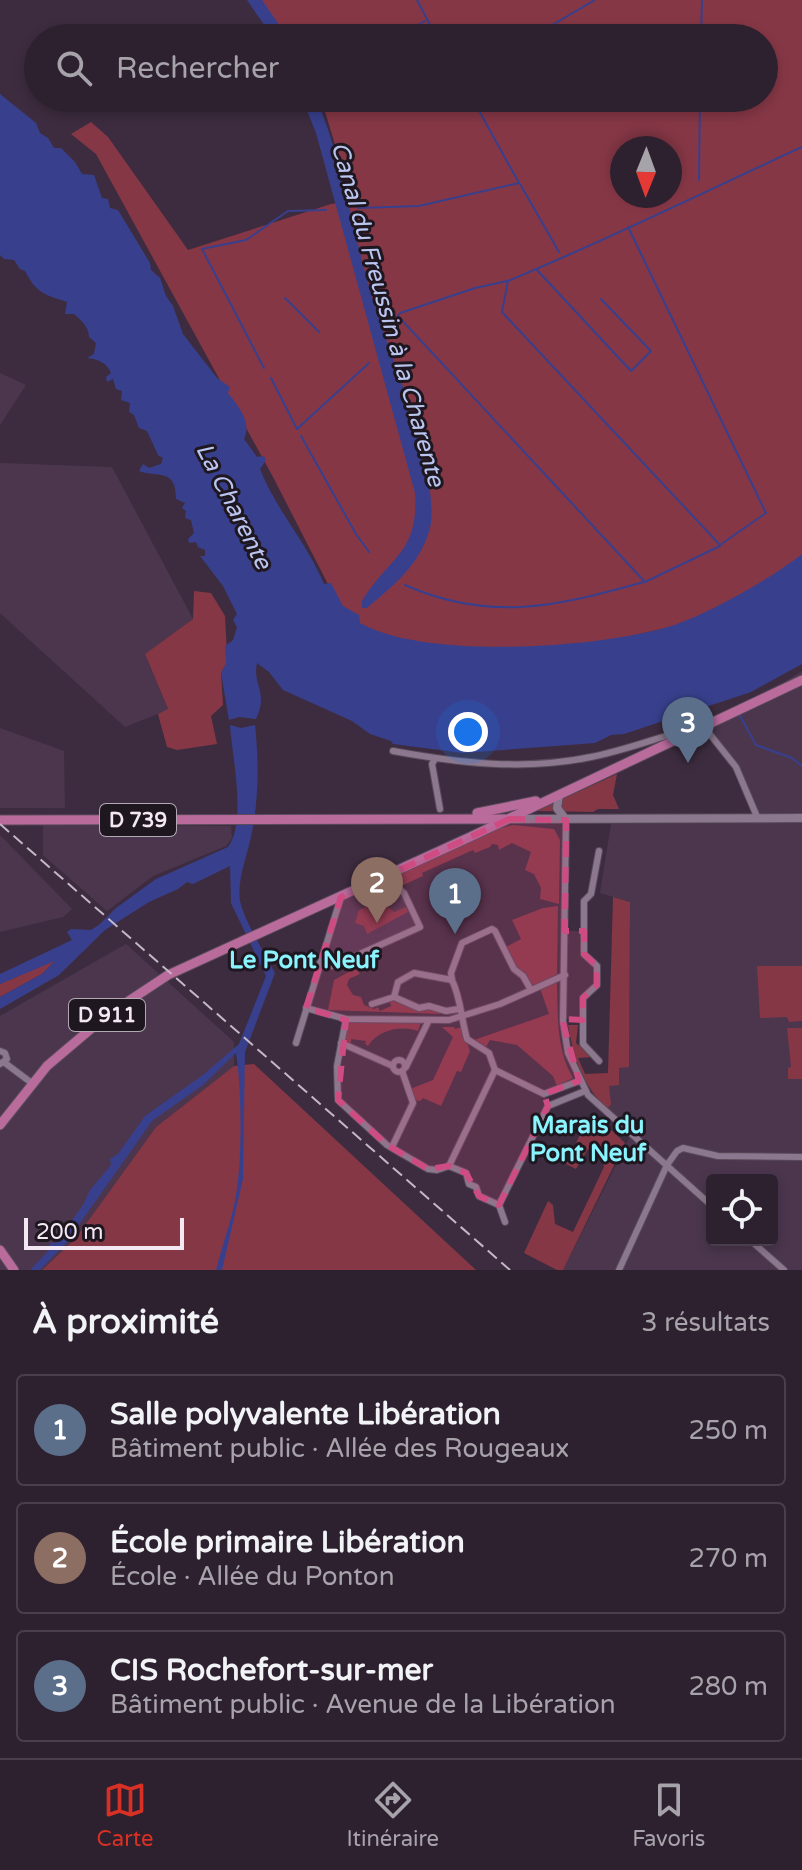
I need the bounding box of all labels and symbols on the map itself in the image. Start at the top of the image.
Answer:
north arrow [610,136,682,208]
water label: Canal du Freussin à la Charente [324,139,451,491]
water label: La Charente [189,438,278,575]
pin: 3 [662,697,714,763]
your location [448,712,488,752]
road number: D 739 [100,804,176,836]
pin: 2 [351,857,403,923]
pin: 1 [429,868,481,934]
district label: Le Pont Neuf [229,946,380,975]
road number: D 911 [69,999,145,1031]
district label: Marais du Pont Neuf [530,1111,647,1168]
scale bar [24,1214,184,1250]

